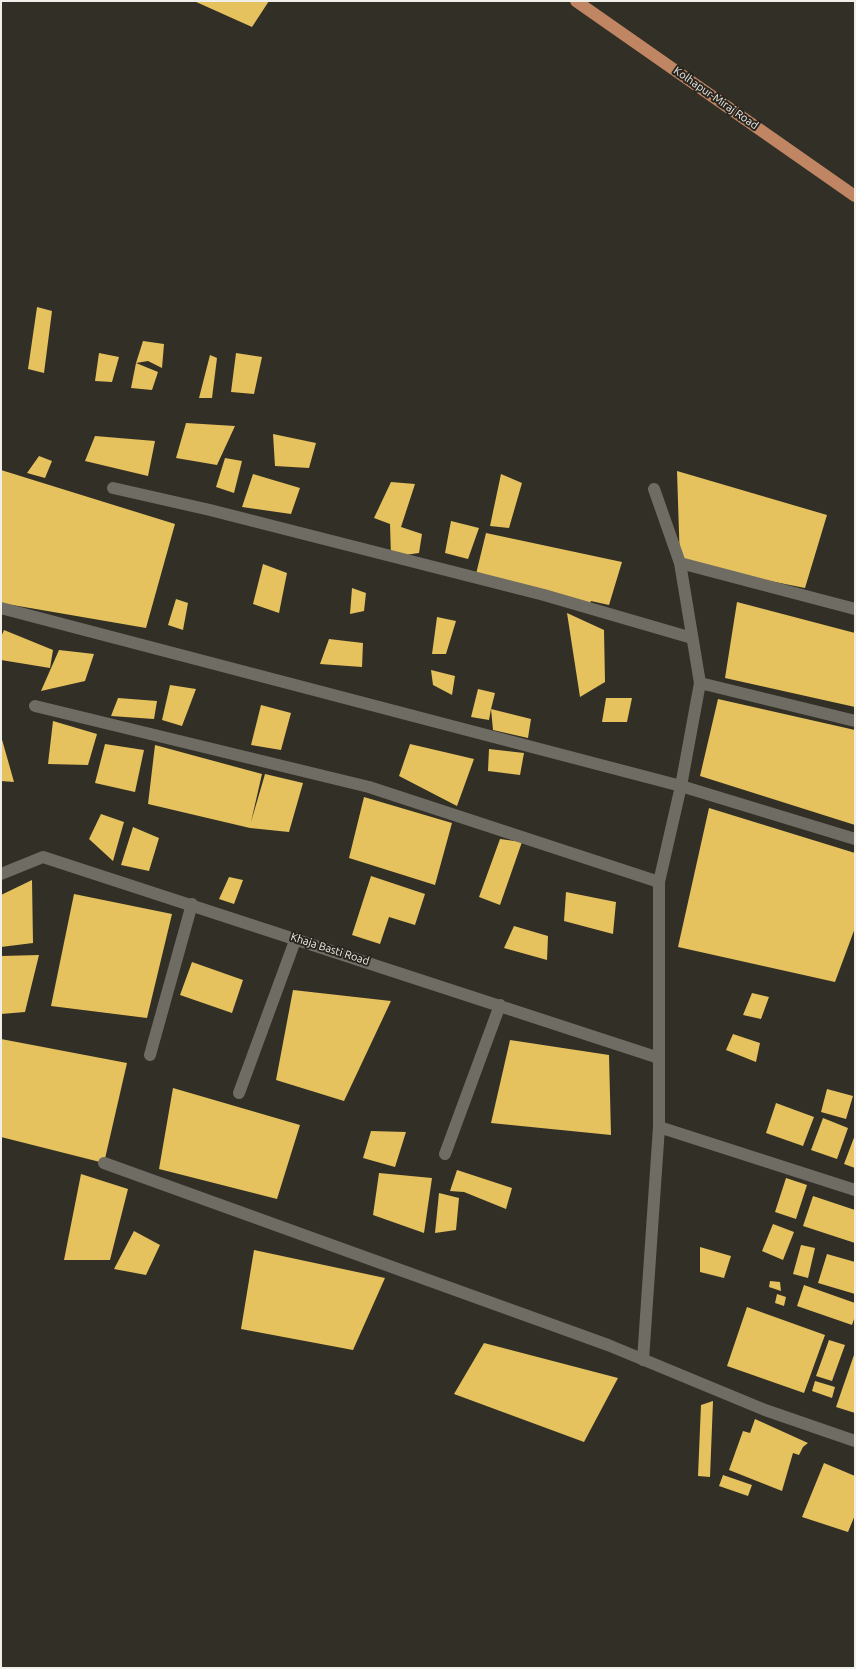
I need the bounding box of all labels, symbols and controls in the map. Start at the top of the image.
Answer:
street label: Kolhapur-Miraj Road [671,64,761,132]
street label: Khaja Basti Road [289,930,371,968]

